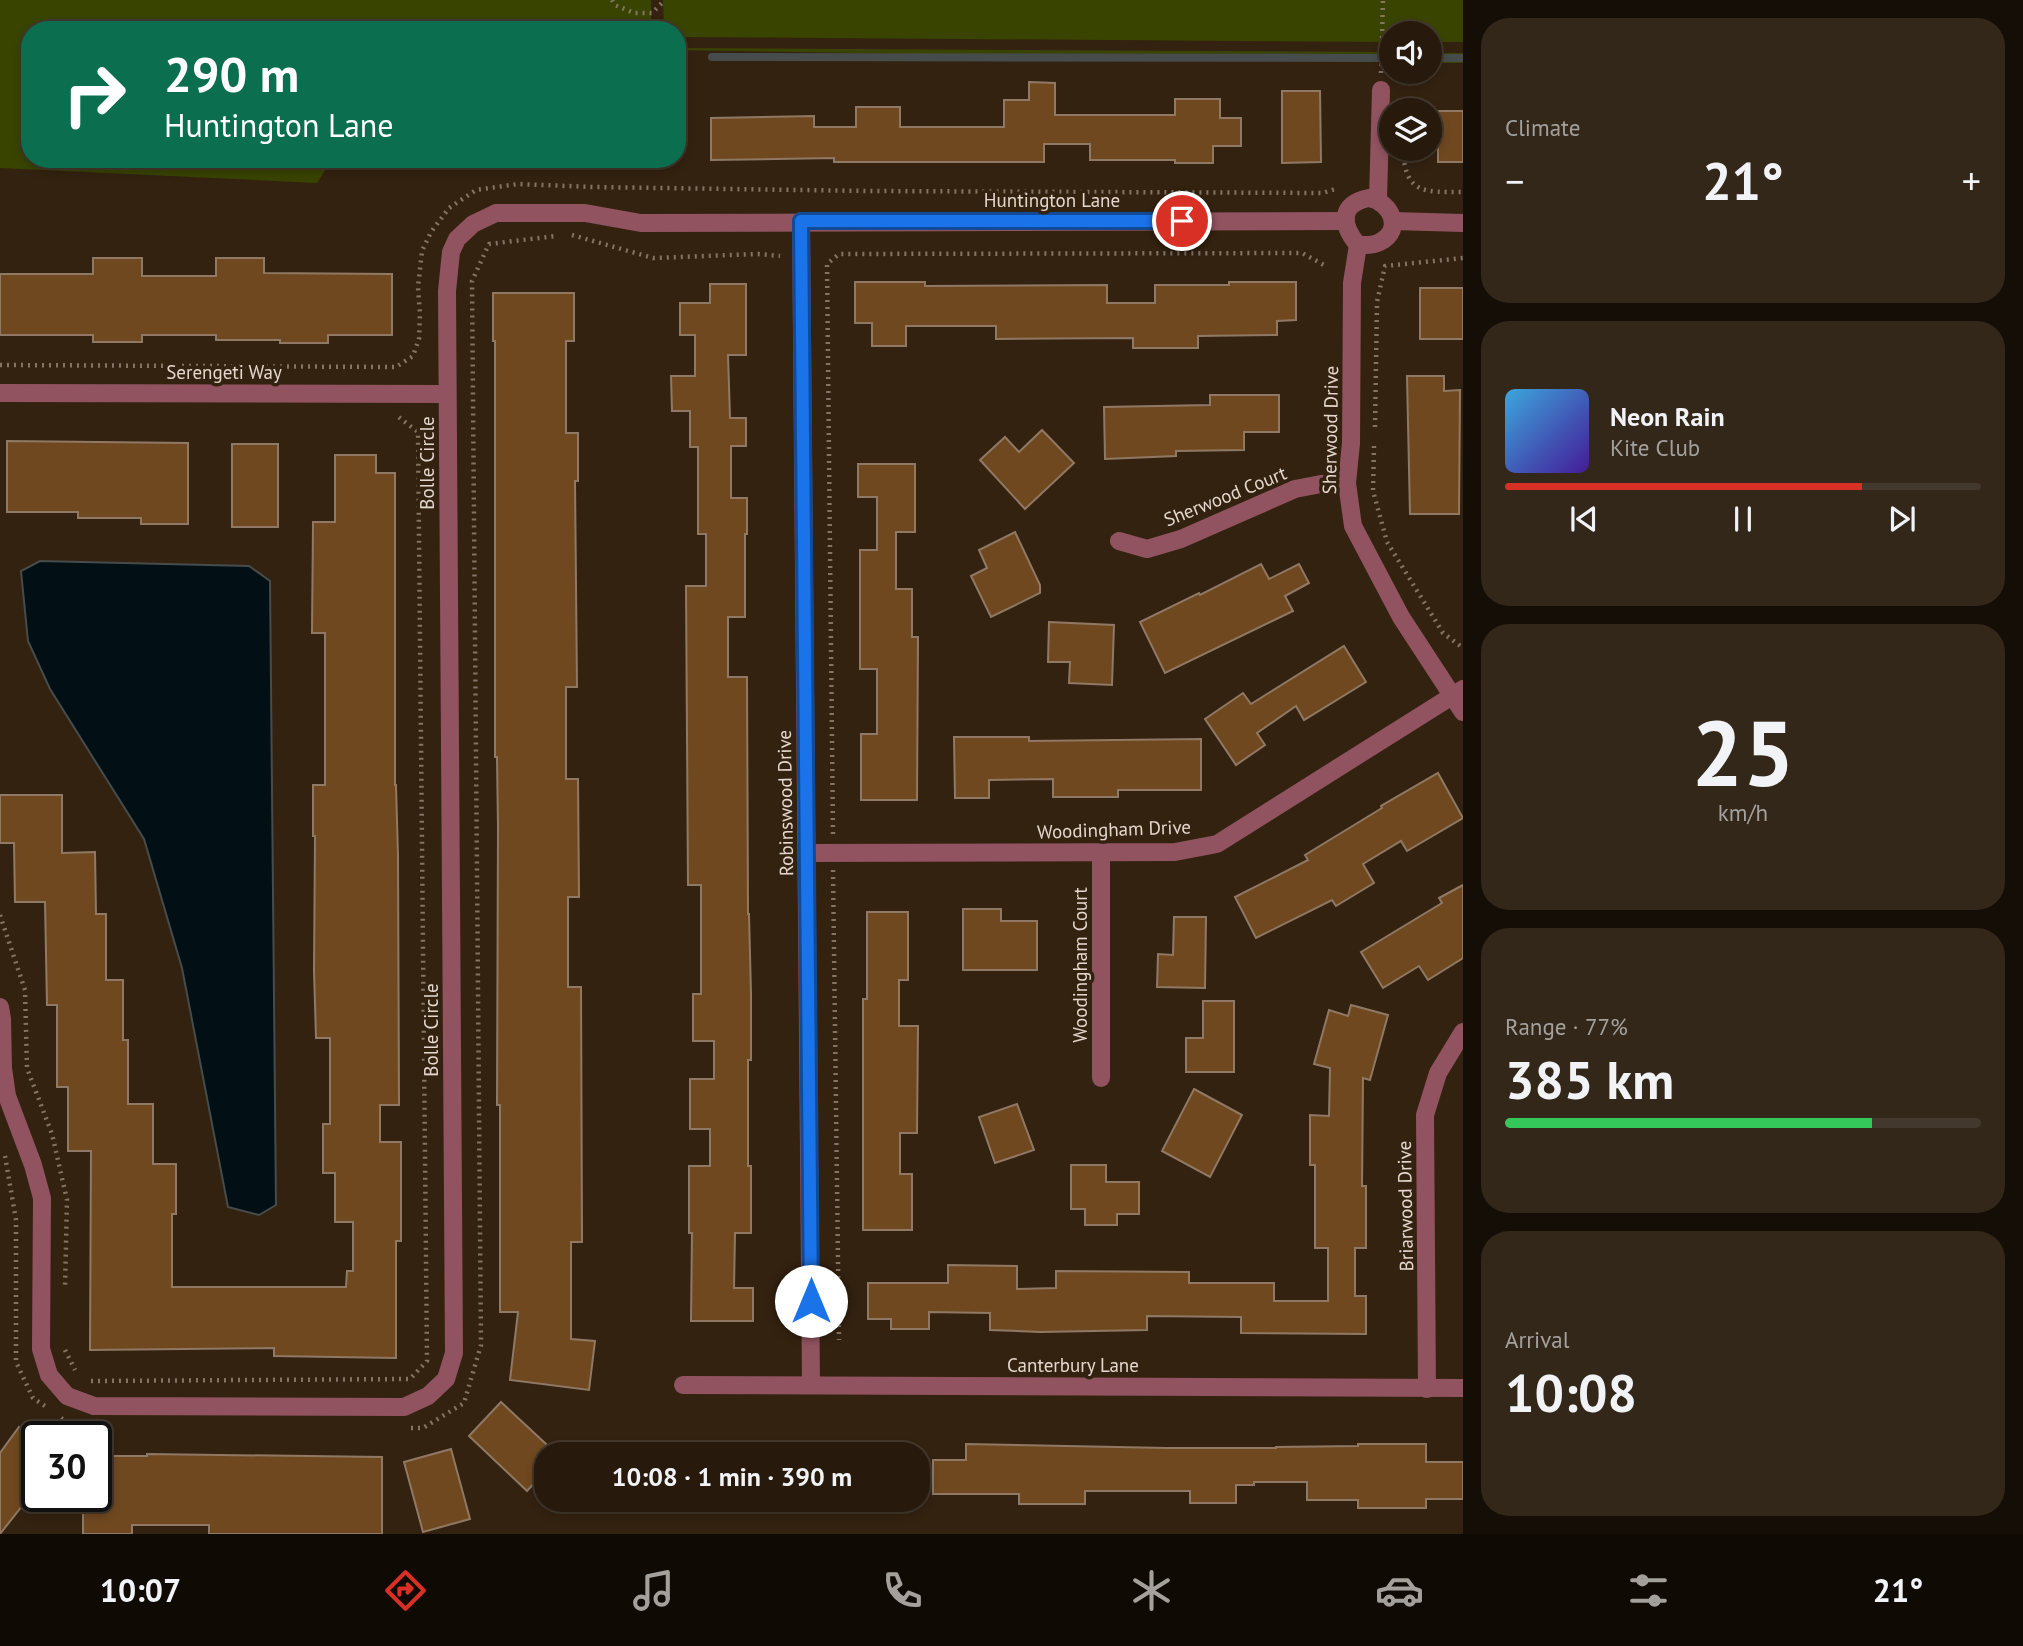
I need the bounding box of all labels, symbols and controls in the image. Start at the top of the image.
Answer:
map controls [1379,21,1442,161]
button: sound [1379,21,1442,84]
text: 290 m [164,42,299,106]
icon: right [49,49,140,140]
button: layers [1379,98,1442,161]
text: Huntington Lane [164,104,394,146]
text: Climate [1505,113,1580,142]
text: 21° [1702,147,1784,214]
text: − [1505,156,1524,205]
text: + [1962,156,1981,205]
street label: Huntington Lane [984,188,1120,212]
pin [1152,191,1212,251]
icon: arrive [1163,202,1201,240]
street label: Serengeti Way [166,360,282,384]
street label: Sherwood Drive [1317,366,1343,494]
text: Neon Rain [1610,400,1725,433]
street label: Bolle Circle [415,416,439,510]
text: Kite Club [1610,433,1700,462]
street label: Sherwood Court [1160,460,1290,531]
icon: previous [1565,500,1603,538]
icon: pause [1724,500,1762,538]
icon: next [1883,500,1921,538]
text: 25 [1691,693,1795,811]
street label: Robinswood Drive [772,730,798,876]
text: km/h [1718,798,1768,827]
street label: Woodingham Drive [1037,814,1191,844]
street label: Woodingham Court [1068,887,1092,1043]
street label: Bolle Circle [419,983,443,1077]
text: Range · 77% [1505,1012,1628,1041]
text: 385 km [1505,1046,1674,1113]
street label: Briarwood Drive [1392,1141,1418,1271]
position arrow [774,1264,848,1338]
text: Arrival [1505,1325,1569,1354]
street label: Canterbury Lane [1007,1353,1139,1377]
text: 10:08 [1505,1359,1637,1426]
speed limit sign: 30 [21,1421,112,1512]
text: 10:08 · 1 min · 390 m [612,1460,852,1493]
icon: directions [381,1566,430,1615]
icon: music [629,1566,678,1615]
icon: phone [878,1566,927,1615]
icon: climate [1127,1566,1176,1615]
icon: car [1375,1566,1424,1615]
icon: filters [1624,1566,1673,1615]
text: 10:07 [100,1569,181,1611]
text: 21° [1873,1569,1923,1611]

